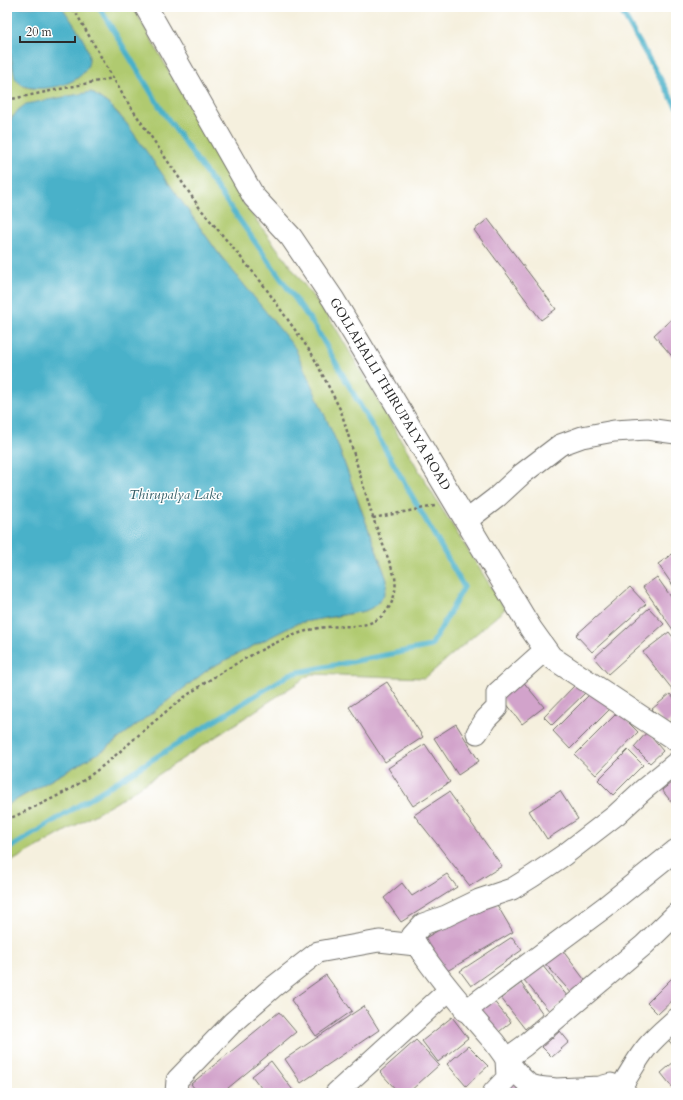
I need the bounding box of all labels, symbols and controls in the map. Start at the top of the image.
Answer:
scale bar [20,18,75,44]
text: 20 m [26,24,53,40]
street label: GOLLAHALLI THIRUPALYA ROAD [325,294,455,494]
water label: Thirupalya Lake [129,485,222,504]

